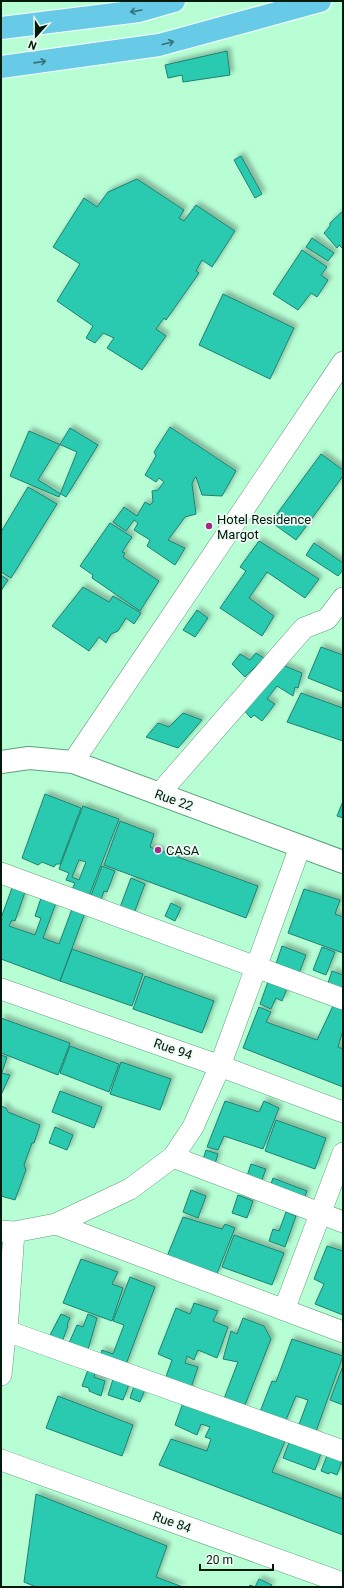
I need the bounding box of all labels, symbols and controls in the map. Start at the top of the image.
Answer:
one-way arrow [130,7,143,15]
north arrow [16,16,56,56]
text: N [26,37,39,52]
one-way arrow [161,39,174,46]
one-way arrow [33,58,46,66]
place label: Hotel Residence Margot [217,512,311,542]
marker: Hotel Residence Margot [204,521,214,531]
street label: Rue 22 [153,786,195,814]
place label: CASA [166,843,200,858]
marker: CASA [153,845,163,855]
street label: Rue 94 [152,1035,195,1063]
street label: Rue 84 [151,1508,194,1536]
scale bar [200,1546,273,1572]
text: 20 m [206,1553,233,1567]

